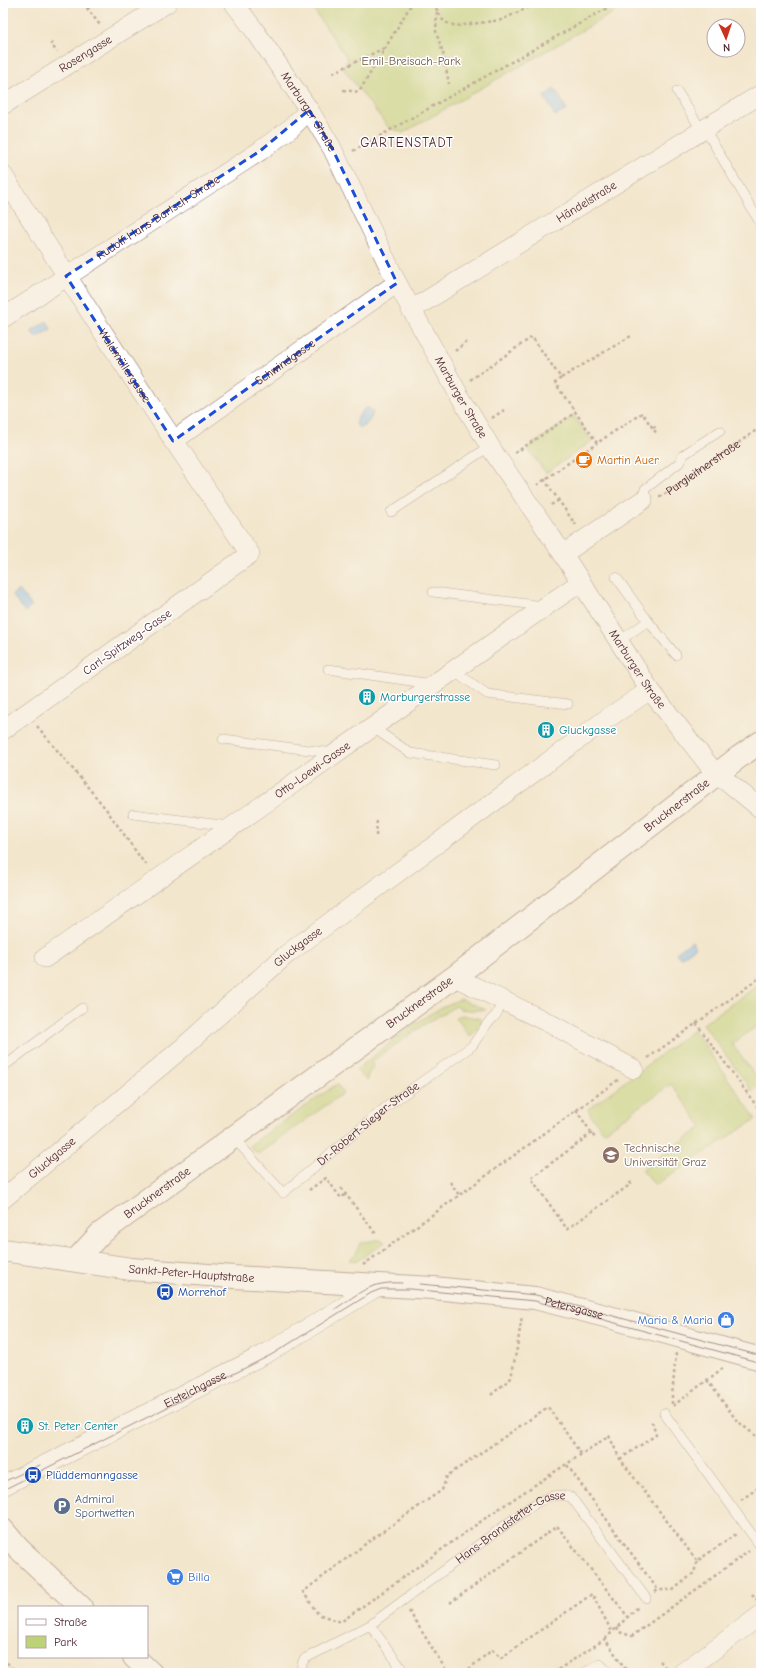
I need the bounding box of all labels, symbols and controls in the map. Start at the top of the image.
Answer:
north arrow [706,18,746,58]
street label: Rosengasse [56,32,114,75]
text: N [723,41,730,54]
park label: Emil-Breisach-Park [361,54,461,68]
street label: Marburger Straße [278,69,340,154]
district label: GARTENSTADT [360,135,454,150]
street label: Rudolf-Hans-Bartsch-Straße [94,172,222,262]
street label: Händelstraße [554,178,619,226]
street label: Waldmüllergasse [96,326,154,405]
street label: Schwindgasse [252,336,318,388]
street label: Marburger Straße [432,354,490,441]
street label: Purgleitnerstraße [663,437,743,498]
cafe icon: Martin Auer [574,450,594,470]
place label: Martin Auer [597,453,659,467]
street label: Carl-Spitzweg-Gasse [80,606,174,678]
street label: Marburger Straße [606,627,669,711]
building icon: Marburgerstrasse [357,687,377,707]
place label: Marburgerstrasse [380,690,470,704]
building icon: Gluckgasse [536,720,556,740]
place label: Gluckgasse [559,723,616,737]
street label: Otto-Loewi-Gasse [272,738,353,801]
street label: Brucknerstraße [641,776,712,835]
street label: Gluckgasse [271,924,325,970]
street label: Brucknerstraße [383,973,455,1031]
street label: Dr.-Robert-Sieger-Straße [314,1079,422,1169]
street label: Gluckgasse [26,1134,78,1182]
place label: Technische Universität Graz [624,1141,707,1169]
school or university icon: Technische Universität Graz [601,1145,621,1165]
street label: Brucknerstraße [121,1164,193,1221]
street label: Sankt-Peter-Hauptstraße [128,1262,255,1285]
bus stop icon: Morrehof [155,1282,175,1302]
place label: Morrehof [178,1285,226,1299]
street label: Petersgasse [544,1294,605,1322]
shop icon: Maria & Maria [716,1310,736,1330]
place label: Maria & Maria [637,1313,713,1327]
street label: Eisteichgasse [162,1368,228,1411]
building icon: St. Peter Center [15,1416,35,1436]
place label: St. Peter Center [38,1419,118,1433]
bus stop icon: Plüddemanngasse [23,1465,43,1485]
place label: Plüddemanngasse [46,1468,138,1482]
street label: Hans-Brandstetter-Gasse [453,1488,566,1566]
place label: Admiral Sportwetten [75,1492,135,1520]
parking icon: Admiral Sportwetten [52,1496,72,1516]
supermarket icon: Billa [165,1567,185,1587]
place label: Billa [188,1570,210,1584]
legend [18,1606,148,1658]
text: Straße [54,1615,87,1629]
text: Park [54,1635,77,1649]

